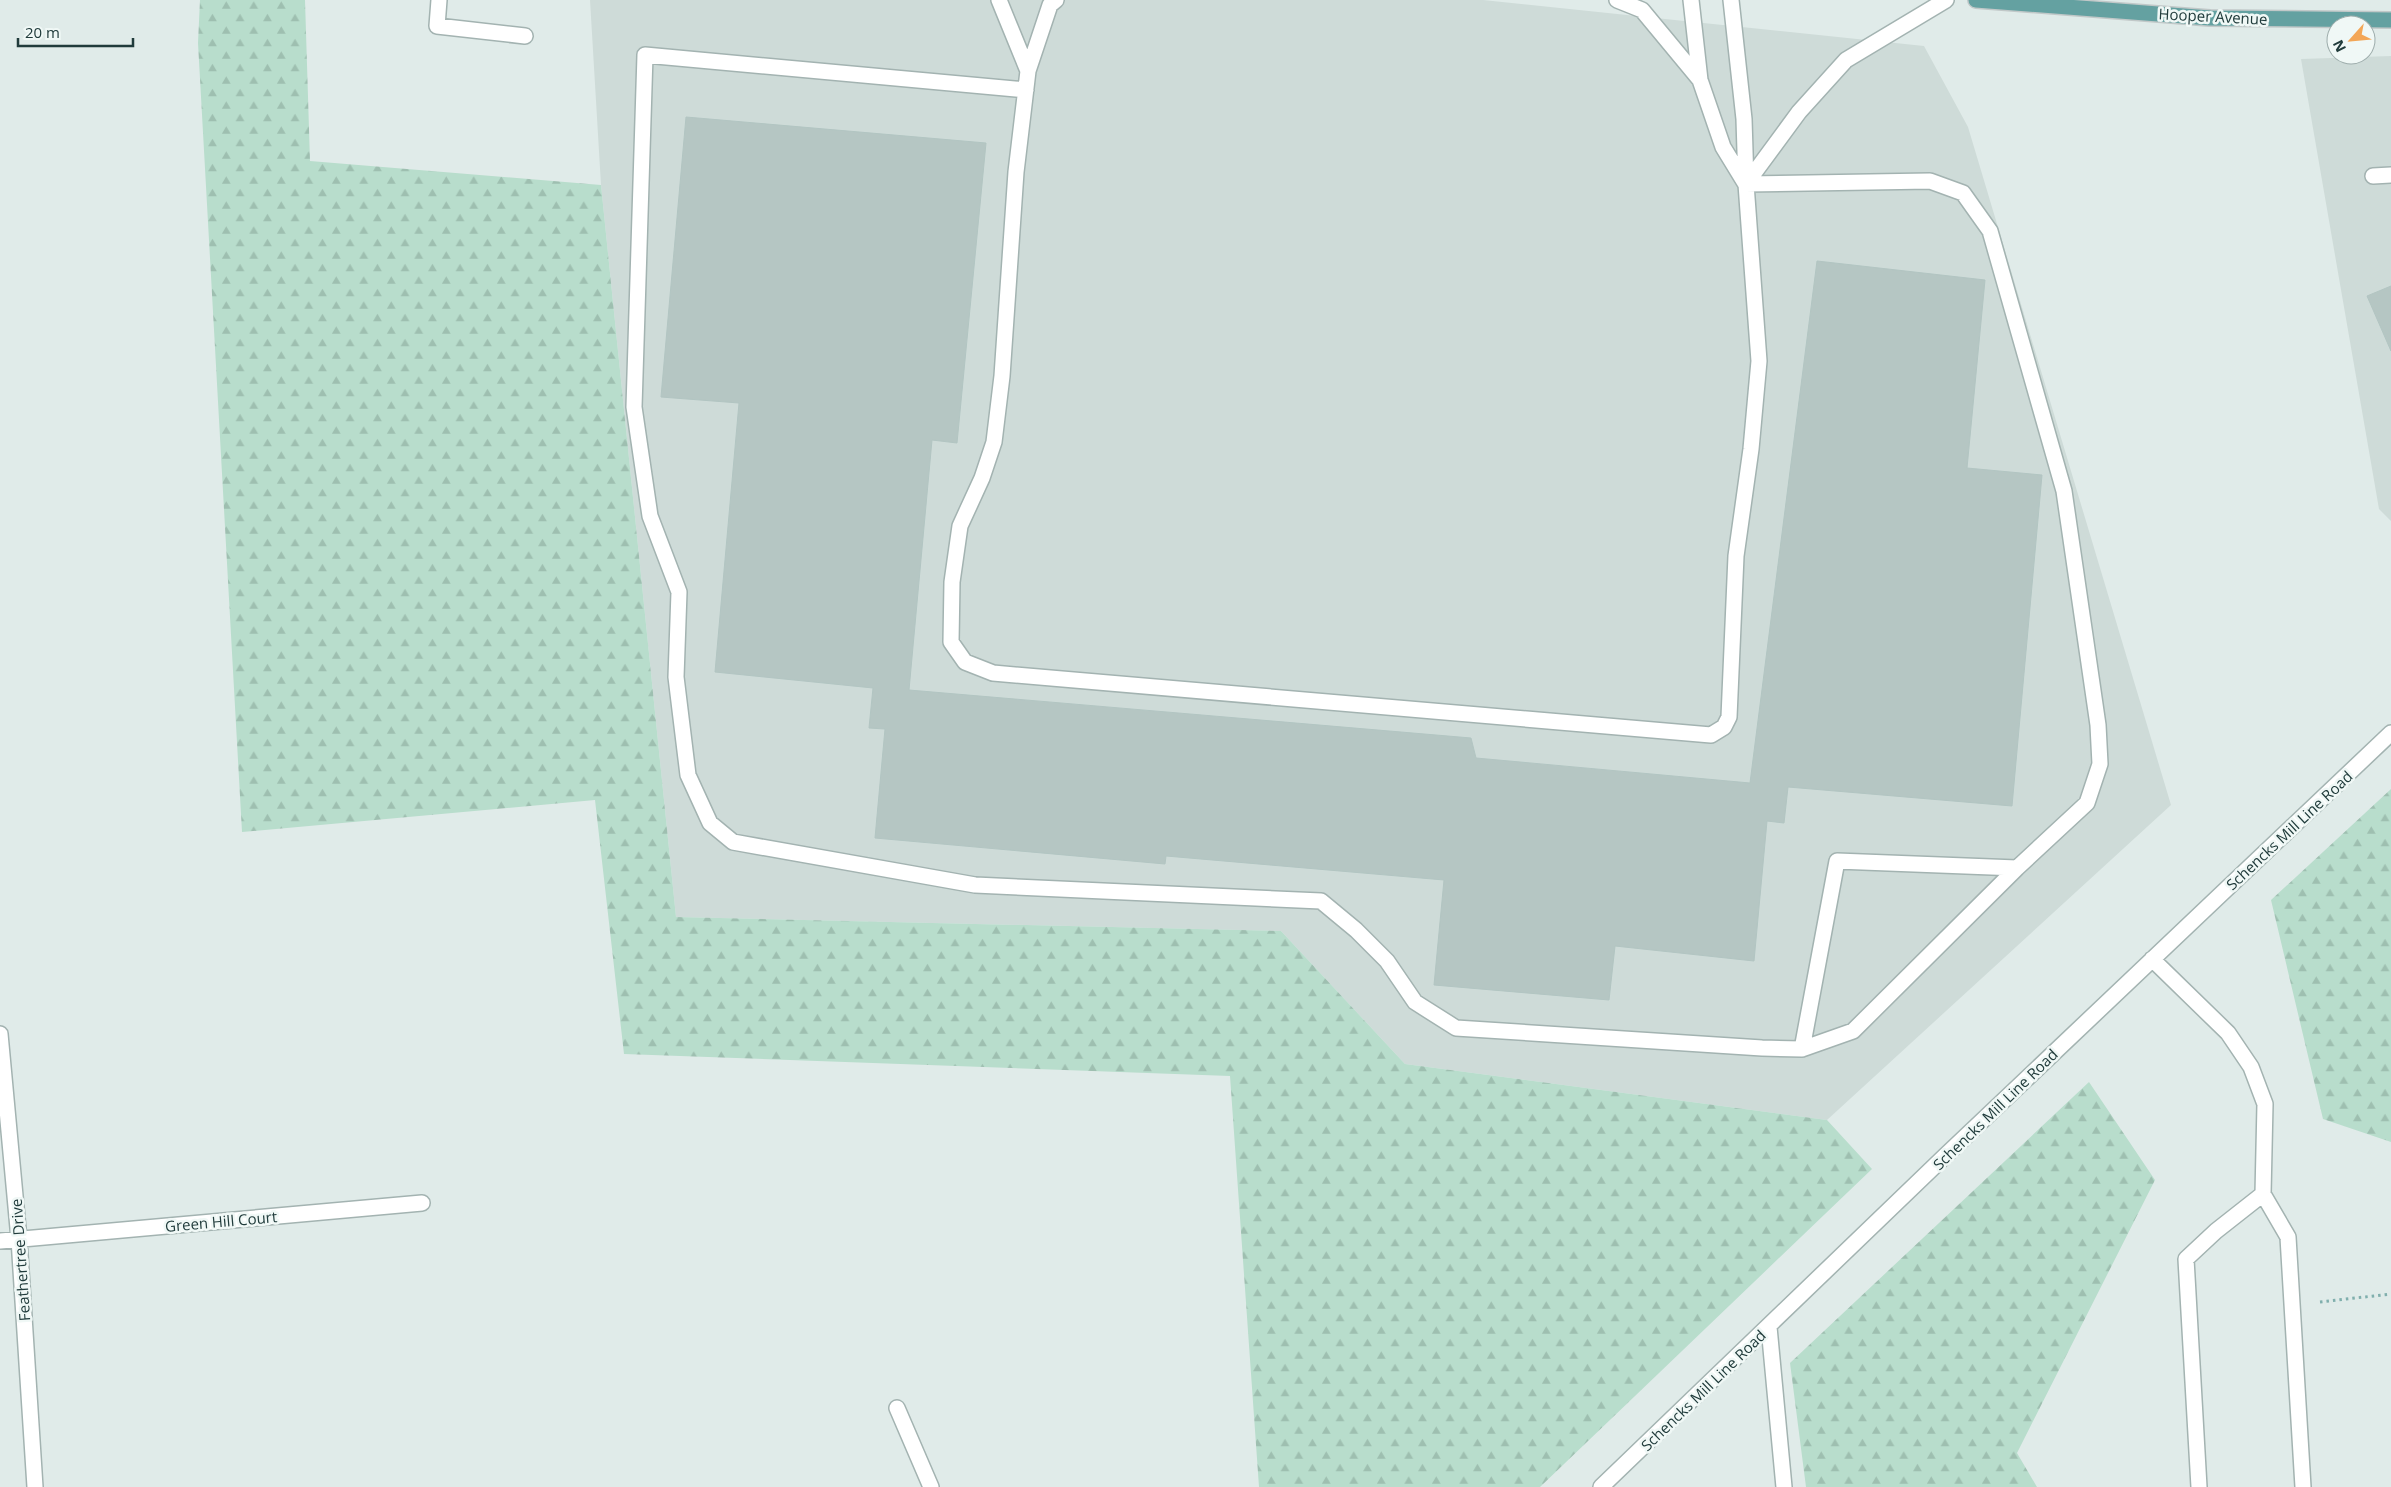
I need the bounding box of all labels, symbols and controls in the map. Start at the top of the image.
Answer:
street label: Hooper Avenue [2158,3,2268,29]
scale bar [18,15,132,47]
north arrow [2326,15,2376,65]
text: 20 m [25,22,60,42]
text: N [2328,37,2350,56]
street label: Schencks Mill Line Road [2221,766,2357,894]
street label: Schencks Mill Line Road [1928,1044,2062,1174]
street label: Feathertree Drive [6,1198,34,1322]
street label: Green Hill Court [164,1206,278,1236]
street label: Schencks Mill Line Road [1636,1325,1770,1455]

